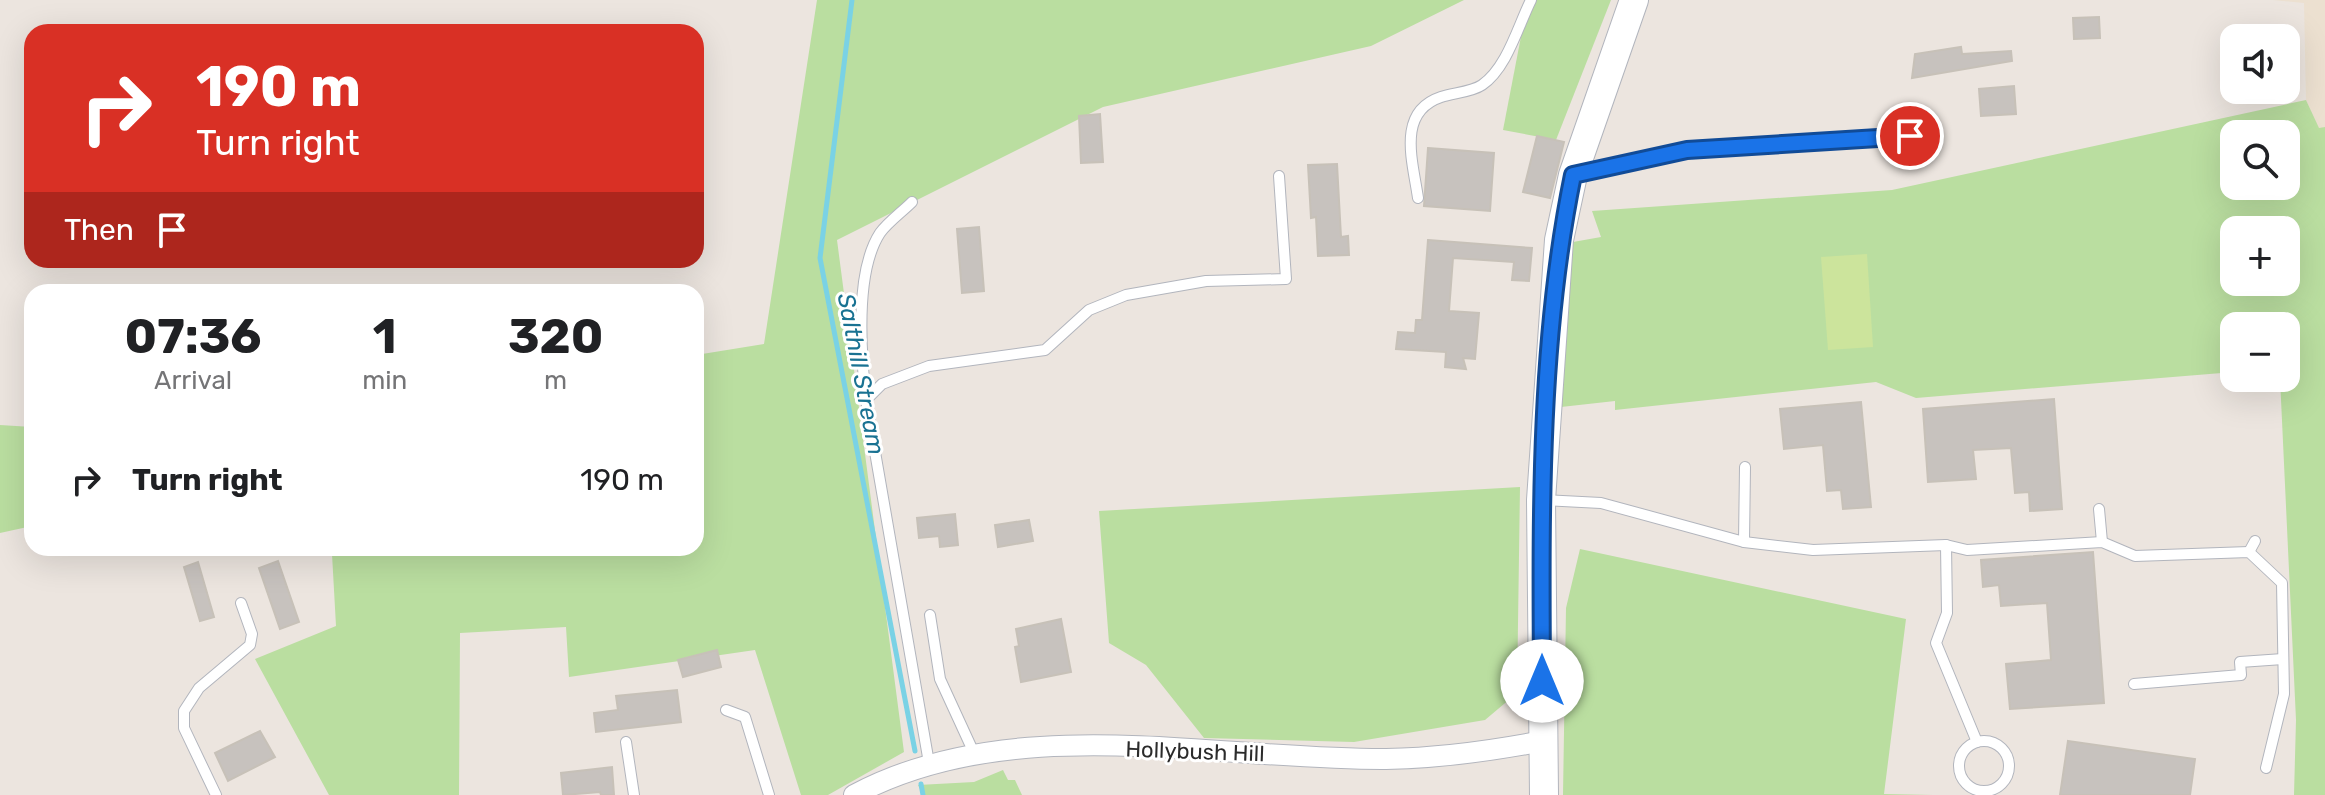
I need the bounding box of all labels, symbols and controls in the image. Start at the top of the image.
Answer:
map controls [2220,24,2300,392]
button: sound [2220,24,2300,104]
text: 190 m [196,54,361,120]
icon: right [64,56,168,160]
pin [1876,102,1944,170]
icon: arrive [1888,114,1932,158]
button: search [2220,120,2300,200]
text: Turn right [196,121,360,164]
icon: arrive [150,208,194,252]
text: Then [64,212,134,248]
button: + [2220,216,2300,296]
water label: Salthill Stream [832,291,890,457]
text: 07:36 [125,308,262,365]
text: 1 [373,308,397,365]
text: 320 [508,308,603,365]
button: − [2220,312,2300,392]
text: Arrival [154,365,232,396]
text: min [362,365,407,396]
text: m [544,365,567,396]
icon: right [64,458,108,502]
text: Turn right [132,462,283,498]
text: 190 m [580,462,664,498]
position arrow [1500,639,1584,723]
street label: Hollybush Hill [1125,736,1265,767]

